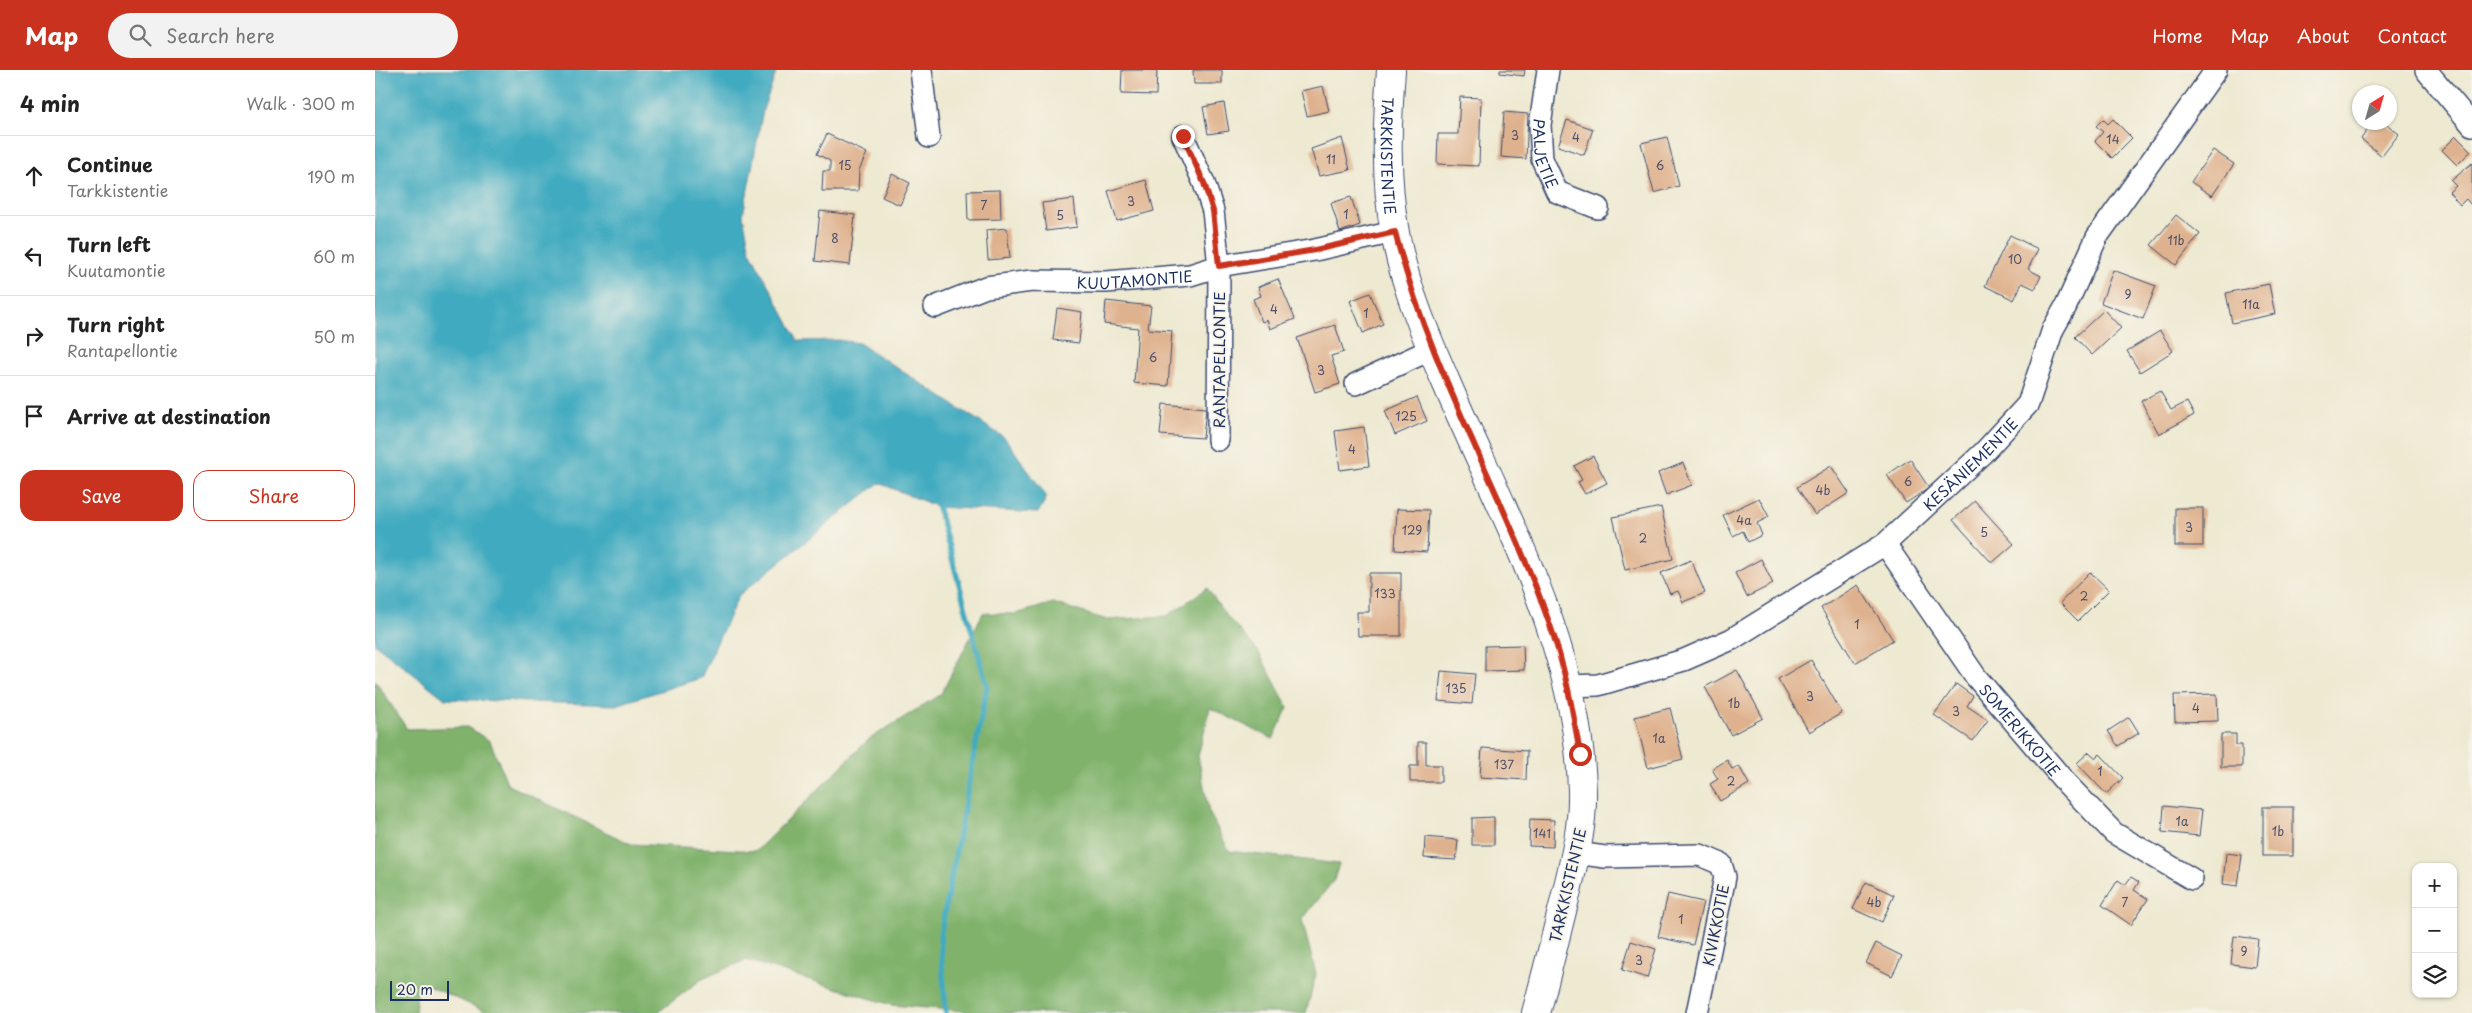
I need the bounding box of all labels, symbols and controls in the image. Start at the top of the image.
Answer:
search box [108,13,458,58]
text: Map [25,17,78,53]
icon: search [126,21,154,49]
text: Search here [166,21,275,49]
text: Home [2152,22,2202,49]
text: Map [2230,22,2269,49]
text: About [2297,22,2349,49]
text: Contact [2377,22,2447,49]
north arrow [2352,85,2397,130]
text: 4 min [20,87,80,119]
text: Walk · 300 m [246,91,355,115]
street label: TARKKISTENTIE [1376,97,1403,216]
street label: PALJETIE [1528,117,1565,192]
route end [1172,125,1195,148]
house number: 3 [1511,126,1519,144]
house number: 4 [1572,128,1580,146]
house number: 14 [2106,130,2120,148]
text: Continue [67,150,153,178]
house number: 11 [1326,150,1336,168]
house number: 15 [838,156,852,174]
house number: 6 [1656,156,1664,174]
icon: ahead [20,162,48,190]
text: 190 m [307,164,355,188]
text: Tarkkistentie [67,178,168,202]
house number: 3 [1127,192,1135,210]
house number: 7 [981,196,988,214]
house number: 1 [1343,205,1349,223]
house number: 5 [1056,206,1064,224]
house number: 8 [831,229,839,247]
text: Turn left [67,230,151,258]
house number: 11b [2168,231,2185,249]
icon: left [20,242,48,270]
text: 60 m [313,244,355,268]
house number: 10 [2008,250,2022,268]
text: Kuutamontie [67,258,165,282]
street label: KUUTAMONTIE [1077,263,1194,294]
house number: 9 [2124,285,2132,303]
street label: RANTAPELLONTIE [1207,292,1230,428]
house number: 11a [2242,295,2260,313]
house number: 4 [1270,300,1278,318]
house number: 1 [1363,304,1369,322]
text: Turn right [67,310,165,338]
icon: right [20,322,48,350]
text: 50 m [314,324,355,348]
text: Rantapellontie [67,338,178,362]
house number: 6 [1149,348,1157,366]
house number: 3 [1317,361,1325,379]
icon: arrive [20,402,48,430]
text: Arrive at destination [67,402,271,430]
house number: 125 [1395,407,1417,425]
street label: KESÄNIEMENTIE [1917,412,2022,515]
house number: 4 [1348,440,1356,458]
button: Save [20,470,183,521]
button: Share [193,470,355,521]
house number: 6 [1904,472,1912,490]
house number: 4b [1816,481,1831,499]
house number: 4a [1736,511,1752,529]
house number: 3 [2185,518,2193,536]
house number: 129 [1402,521,1422,539]
house number: 5 [1980,523,1988,541]
house number: 2 [1639,529,1647,547]
house number: 133 [1374,584,1396,602]
house number: 2 [2080,587,2088,605]
house number: 1 [1854,615,1860,633]
street label: SOMERIKKOTIE [1975,678,2067,781]
house number: 135 [1446,679,1466,697]
house number: 3 [1806,687,1814,705]
house number: 1b [1728,694,1740,712]
house number: 4 [2192,699,2200,717]
house number: 3 [1952,702,1960,720]
house number: 1a [1653,729,1666,747]
route start [1569,743,1592,766]
house number: 137 [1494,755,1514,773]
house number: 1 [2097,762,2103,780]
house number: 2 [1727,772,1735,790]
house number: 1a [2176,812,2189,830]
house number: 1b [2272,822,2284,840]
house number: 141 [1533,824,1551,842]
street label: TARKKISTENTIE [1543,825,1591,945]
map controls [2412,863,2457,998]
button: + [2412,863,2457,908]
street label: KIVIKKOTIE [1696,882,1734,968]
house number: 4b [1867,893,1882,911]
house number: 7 [2122,893,2129,911]
button: − [2412,908,2457,953]
house number: 1 [1678,910,1684,928]
house number: 9 [2240,942,2248,960]
house number: 3 [1635,951,1643,969]
button: layers [2412,953,2457,998]
scale bar [390,978,449,1001]
text: 20 m [397,979,433,1000]

